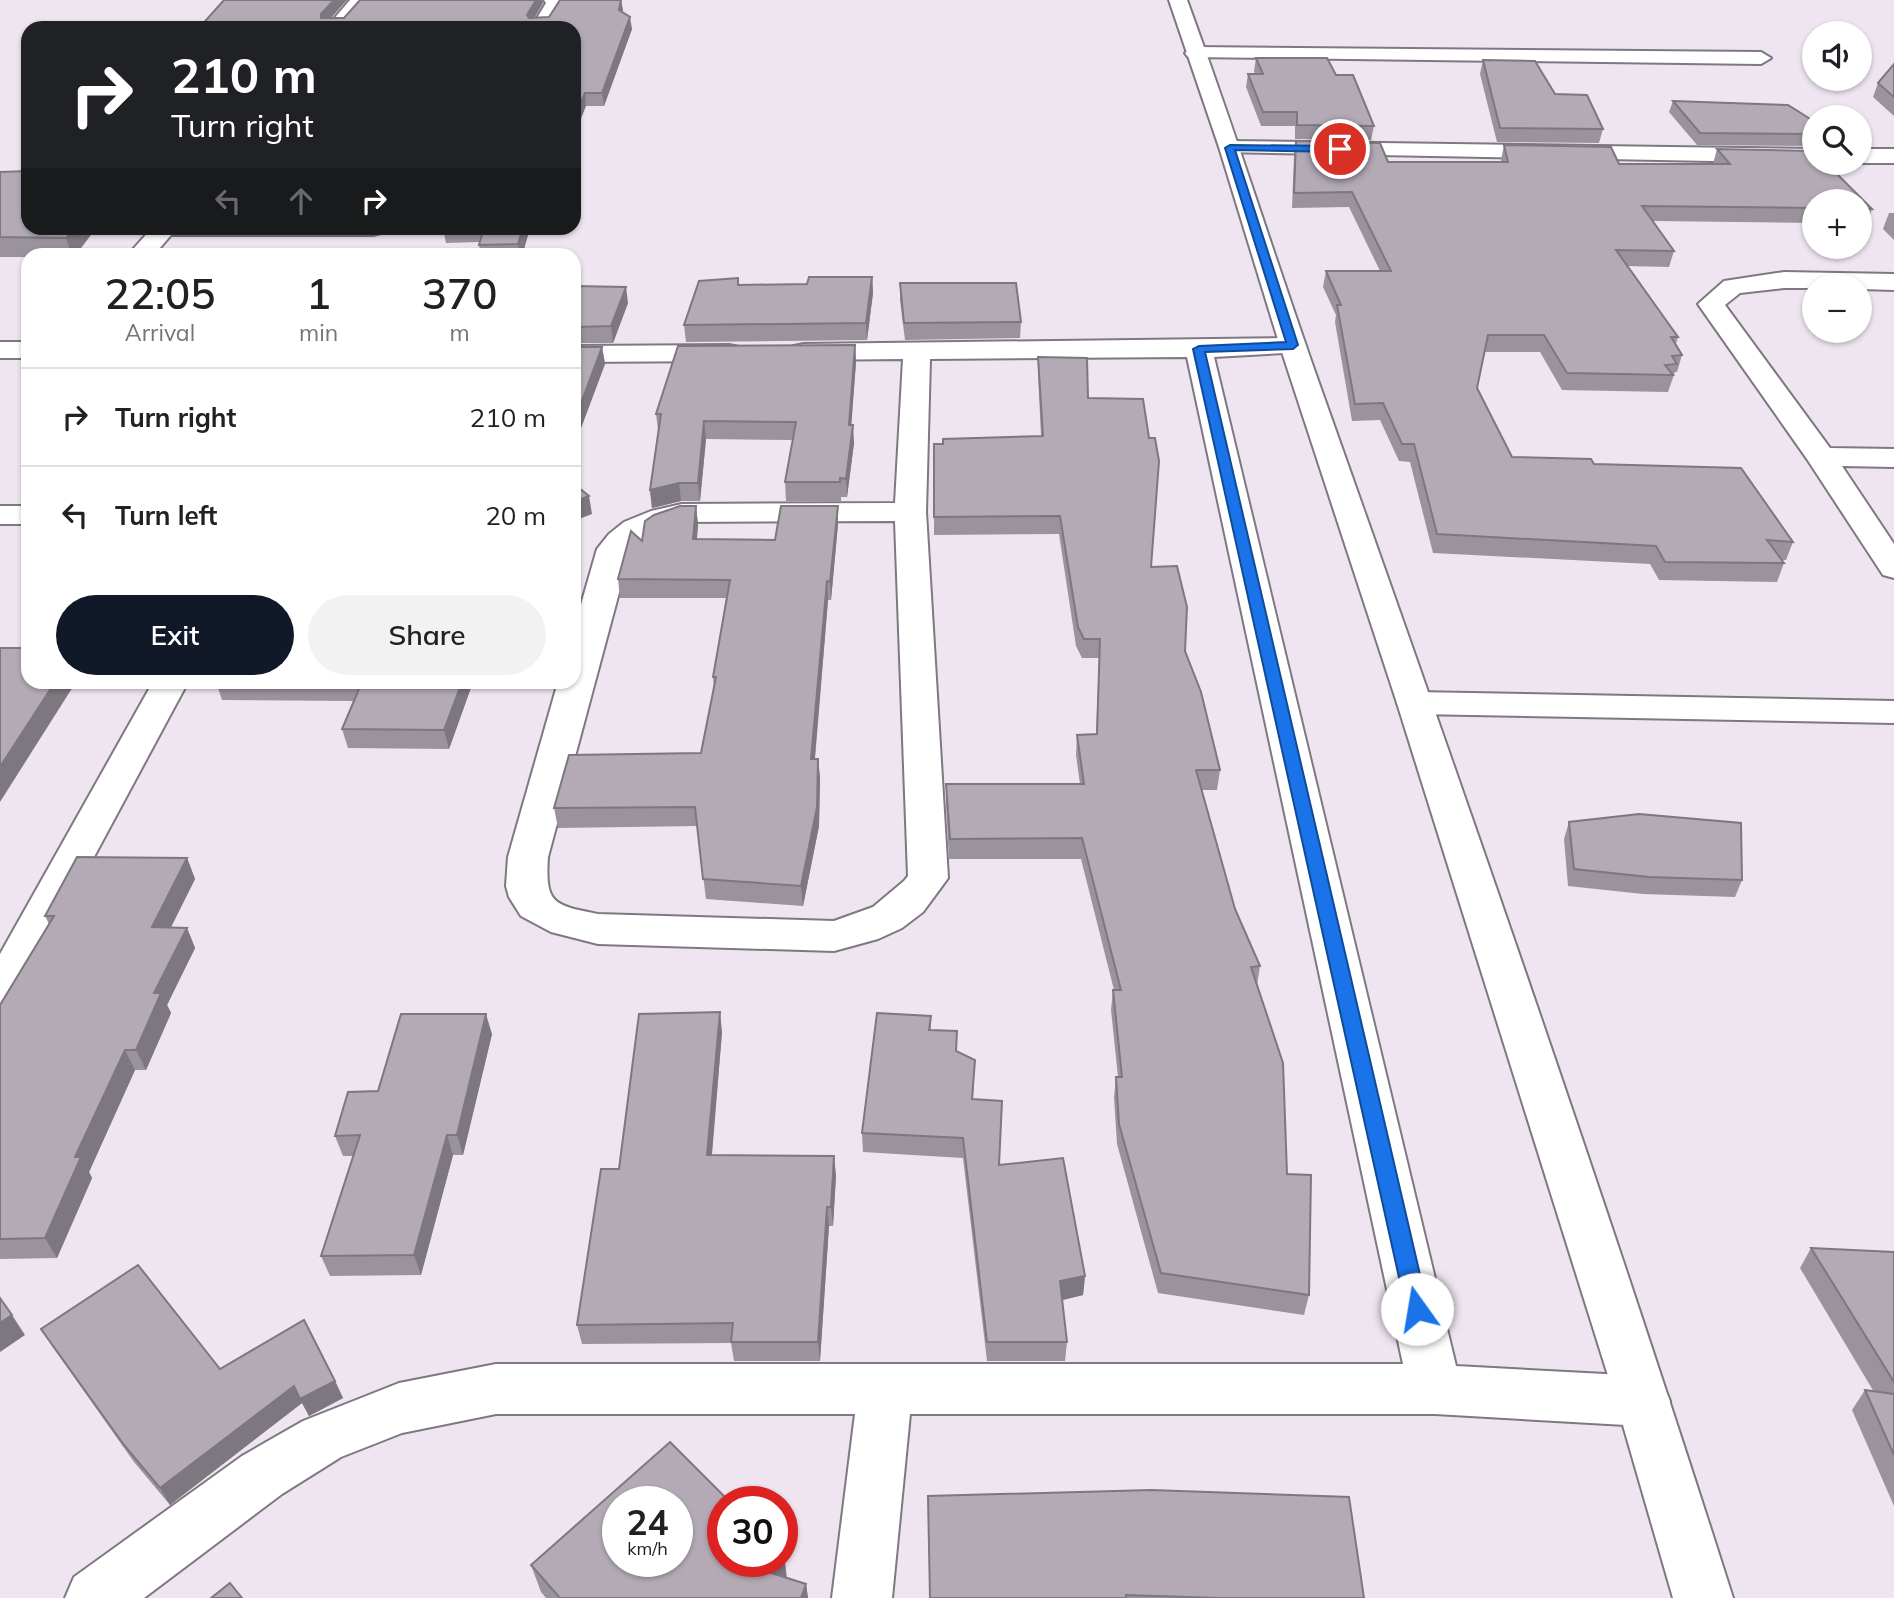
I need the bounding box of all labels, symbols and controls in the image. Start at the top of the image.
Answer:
map controls [1802,21,1872,343]
button: sound [1802,21,1872,91]
text: 210 m [171,44,317,105]
icon: right [56,49,147,140]
text: Turn right [171,105,314,145]
button: search [1802,105,1872,175]
pin [1310,119,1370,179]
icon: arrive [1321,130,1359,168]
icon: left [209,182,247,220]
icon: ahead [282,182,320,220]
icon: right [355,182,393,220]
button: + [1802,189,1872,259]
text: 22:05 [105,267,215,320]
text: 1 [306,267,331,320]
text: 370 [422,267,497,320]
button: − [1802,273,1872,343]
text: Arrival [125,318,195,347]
text: min [299,318,338,347]
text: m [449,318,470,347]
icon: right [56,398,94,436]
text: Turn right [115,401,236,434]
text: 210 m [470,401,546,434]
icon: left [56,496,94,534]
text: Turn left [115,499,217,532]
text: 20 m [485,499,546,532]
button: Exit [56,595,294,675]
button: Share [308,595,546,675]
position arrow [1380,1272,1454,1346]
speed limit sign: 30 [707,1486,798,1577]
text: 24 [626,1500,669,1544]
text: km/h [627,1537,668,1560]

